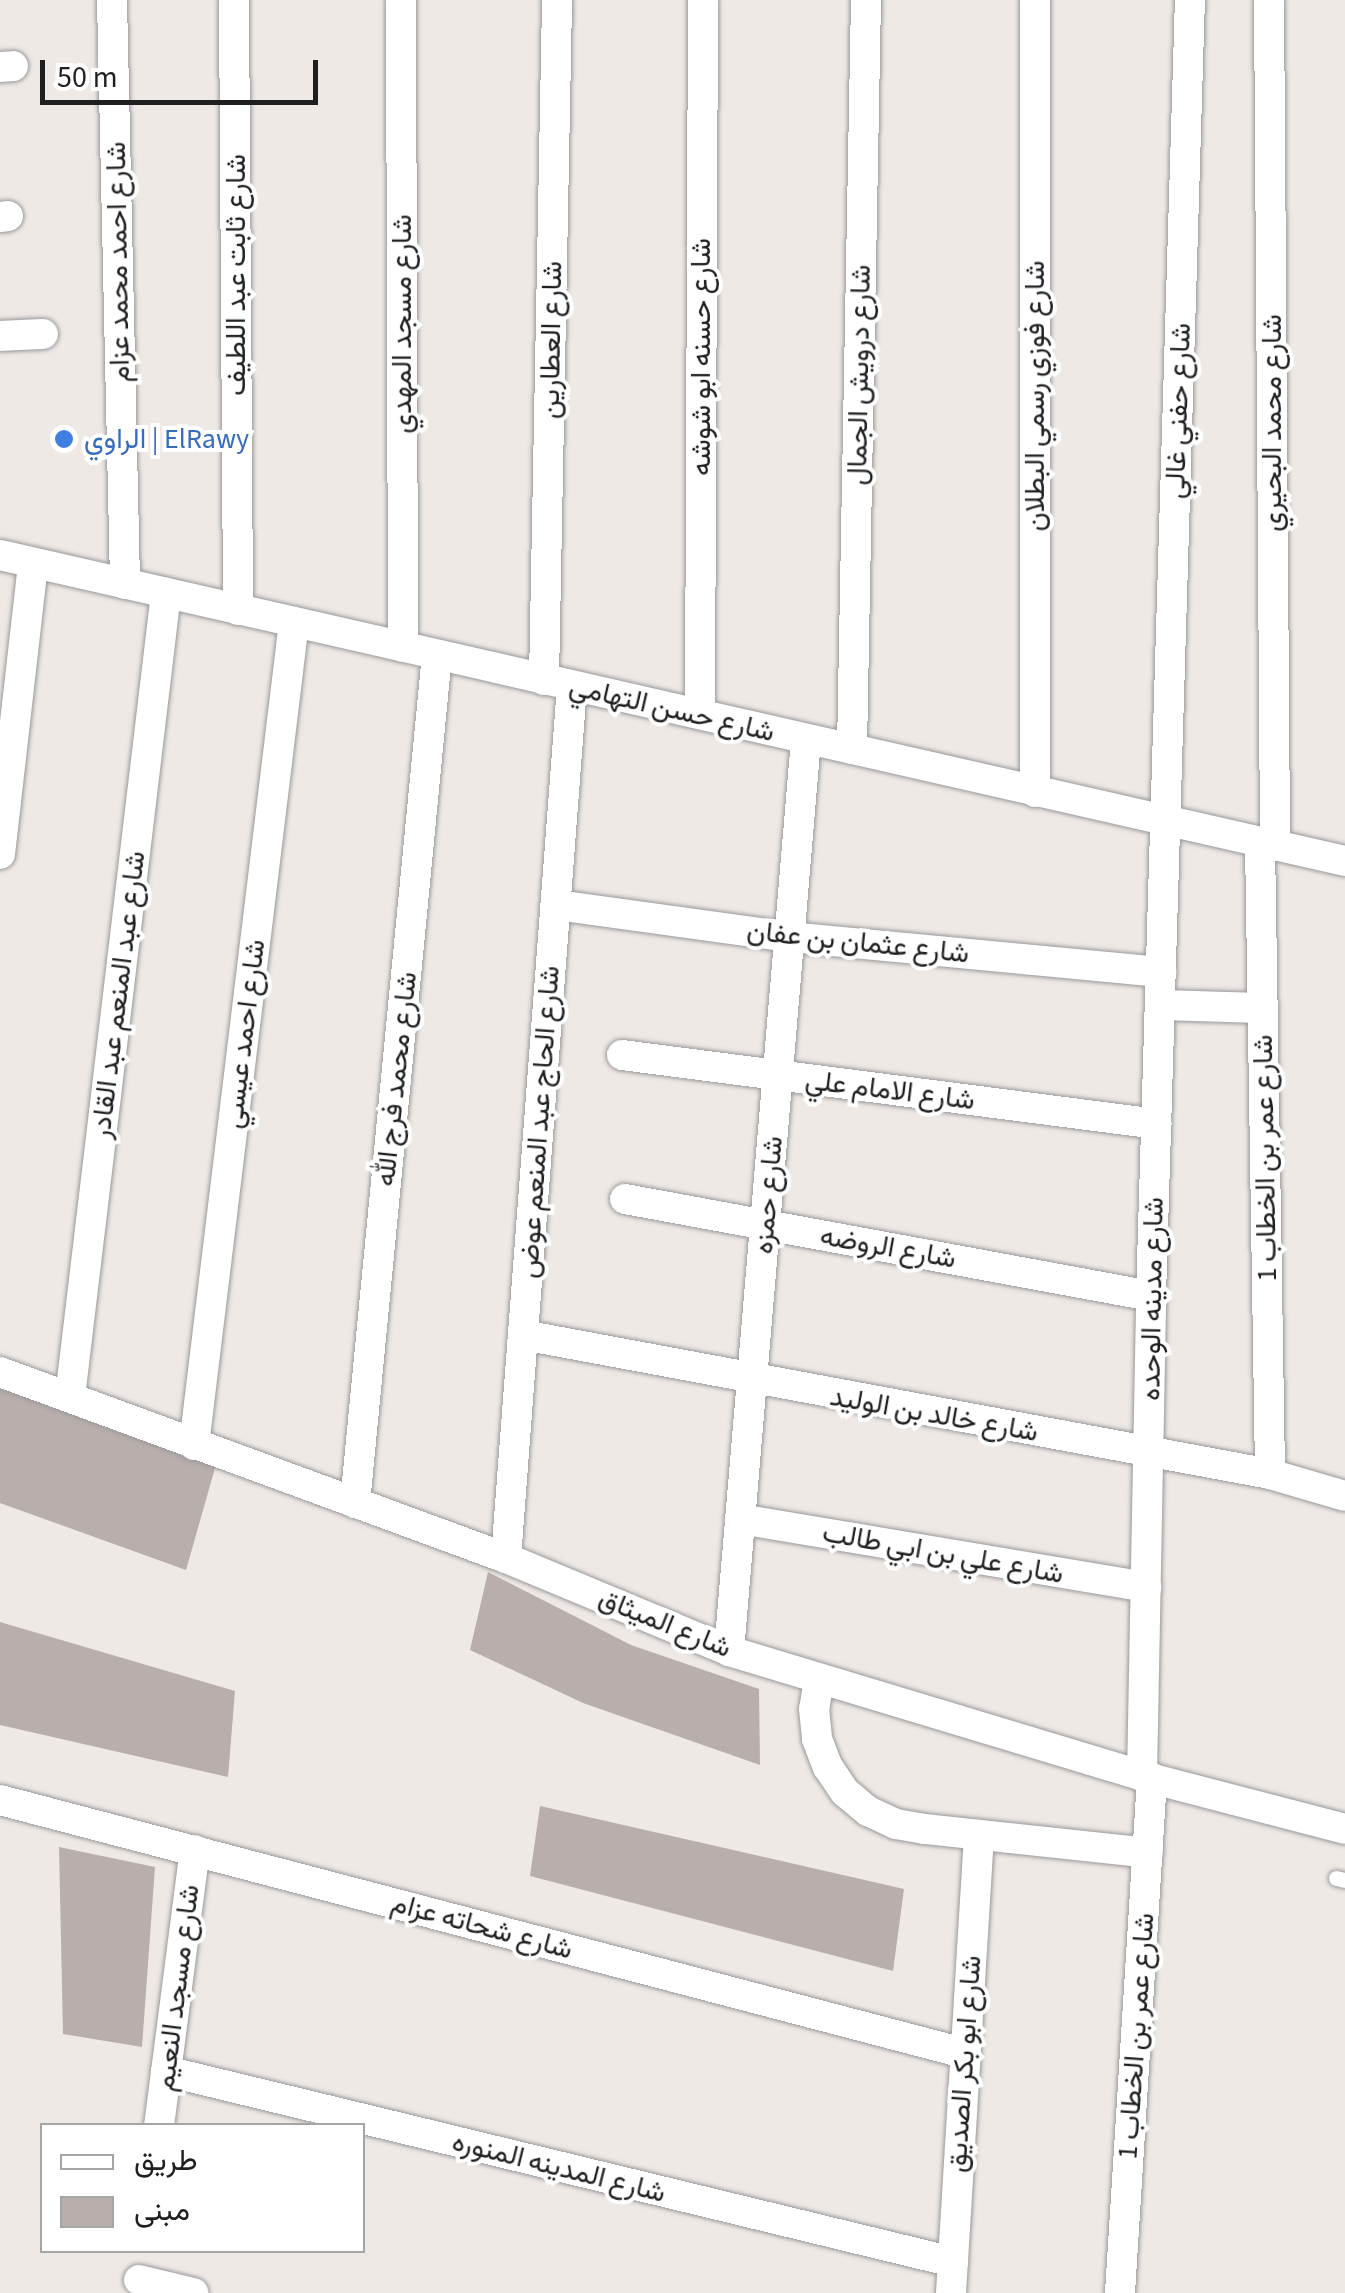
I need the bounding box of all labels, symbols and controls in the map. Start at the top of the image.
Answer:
scale bar [45,40,322,102]
text: 50 m [57,56,118,99]
street label: شارع احمد محمد عزام [99,141,137,383]
street label: شارع ثابت عبد اللطيف [219,154,253,396]
street label: شارع مسجد المهدي [385,214,419,434]
street label: شارع حسنه ابو شوشه [684,238,718,476]
street label: شارع العطارين [533,261,569,419]
street label: شارع فوزي رسمي البطلان [1018,261,1052,531]
street label: شارع درويش الجمال [840,264,878,486]
street label: شارع محمد البحيري [1255,314,1289,532]
street label: شارع حفني غالي [1158,322,1198,500]
place label: الراوي | ElRawy [84,422,249,456]
marker: الراوي | ElRawy [53,428,75,450]
street label: شارع حسن التهامي [566,669,778,749]
street label: شارع عبد المنعم عبد القادر [84,849,152,1141]
street label: شارع عثمان بن عفان [745,914,971,970]
street label: شارع احمد عيسي [216,938,272,1130]
street label: شارع الحاج عبد المنعم عوض [511,965,567,1279]
street label: شارع محمد فرج الله [368,970,424,1188]
street label: شارع عمر بن الخطاب 1 [1246,1034,1284,1282]
street label: شارع الامام علي [803,1063,977,1117]
street label: شارع حمزه [746,1135,790,1255]
street label: شارع مدينه الوحده [1133,1197,1171,1401]
street label: شارع الروضه [817,1219,959,1275]
street label: شارع خالد بن الوليد [827,1379,1041,1449]
street label: شارع علي بن ابي طالب [820,1515,1066,1591]
street label: شارع الميثاق [594,1581,736,1665]
street label: شارع مسجد النعيم [148,1883,206,2093]
street label: شارع شحاته عزام [388,1886,576,1966]
street label: شارع عمر بن الخطاب 1 [1111,1912,1161,2160]
street label: شارع ابو بكر الصديق [940,1954,988,2174]
legend [40,2123,365,2253]
street label: شارع المدينه المنوره [449,2124,669,2210]
text: طريق [134,2139,198,2182]
text: مبنى [134,2189,190,2232]

